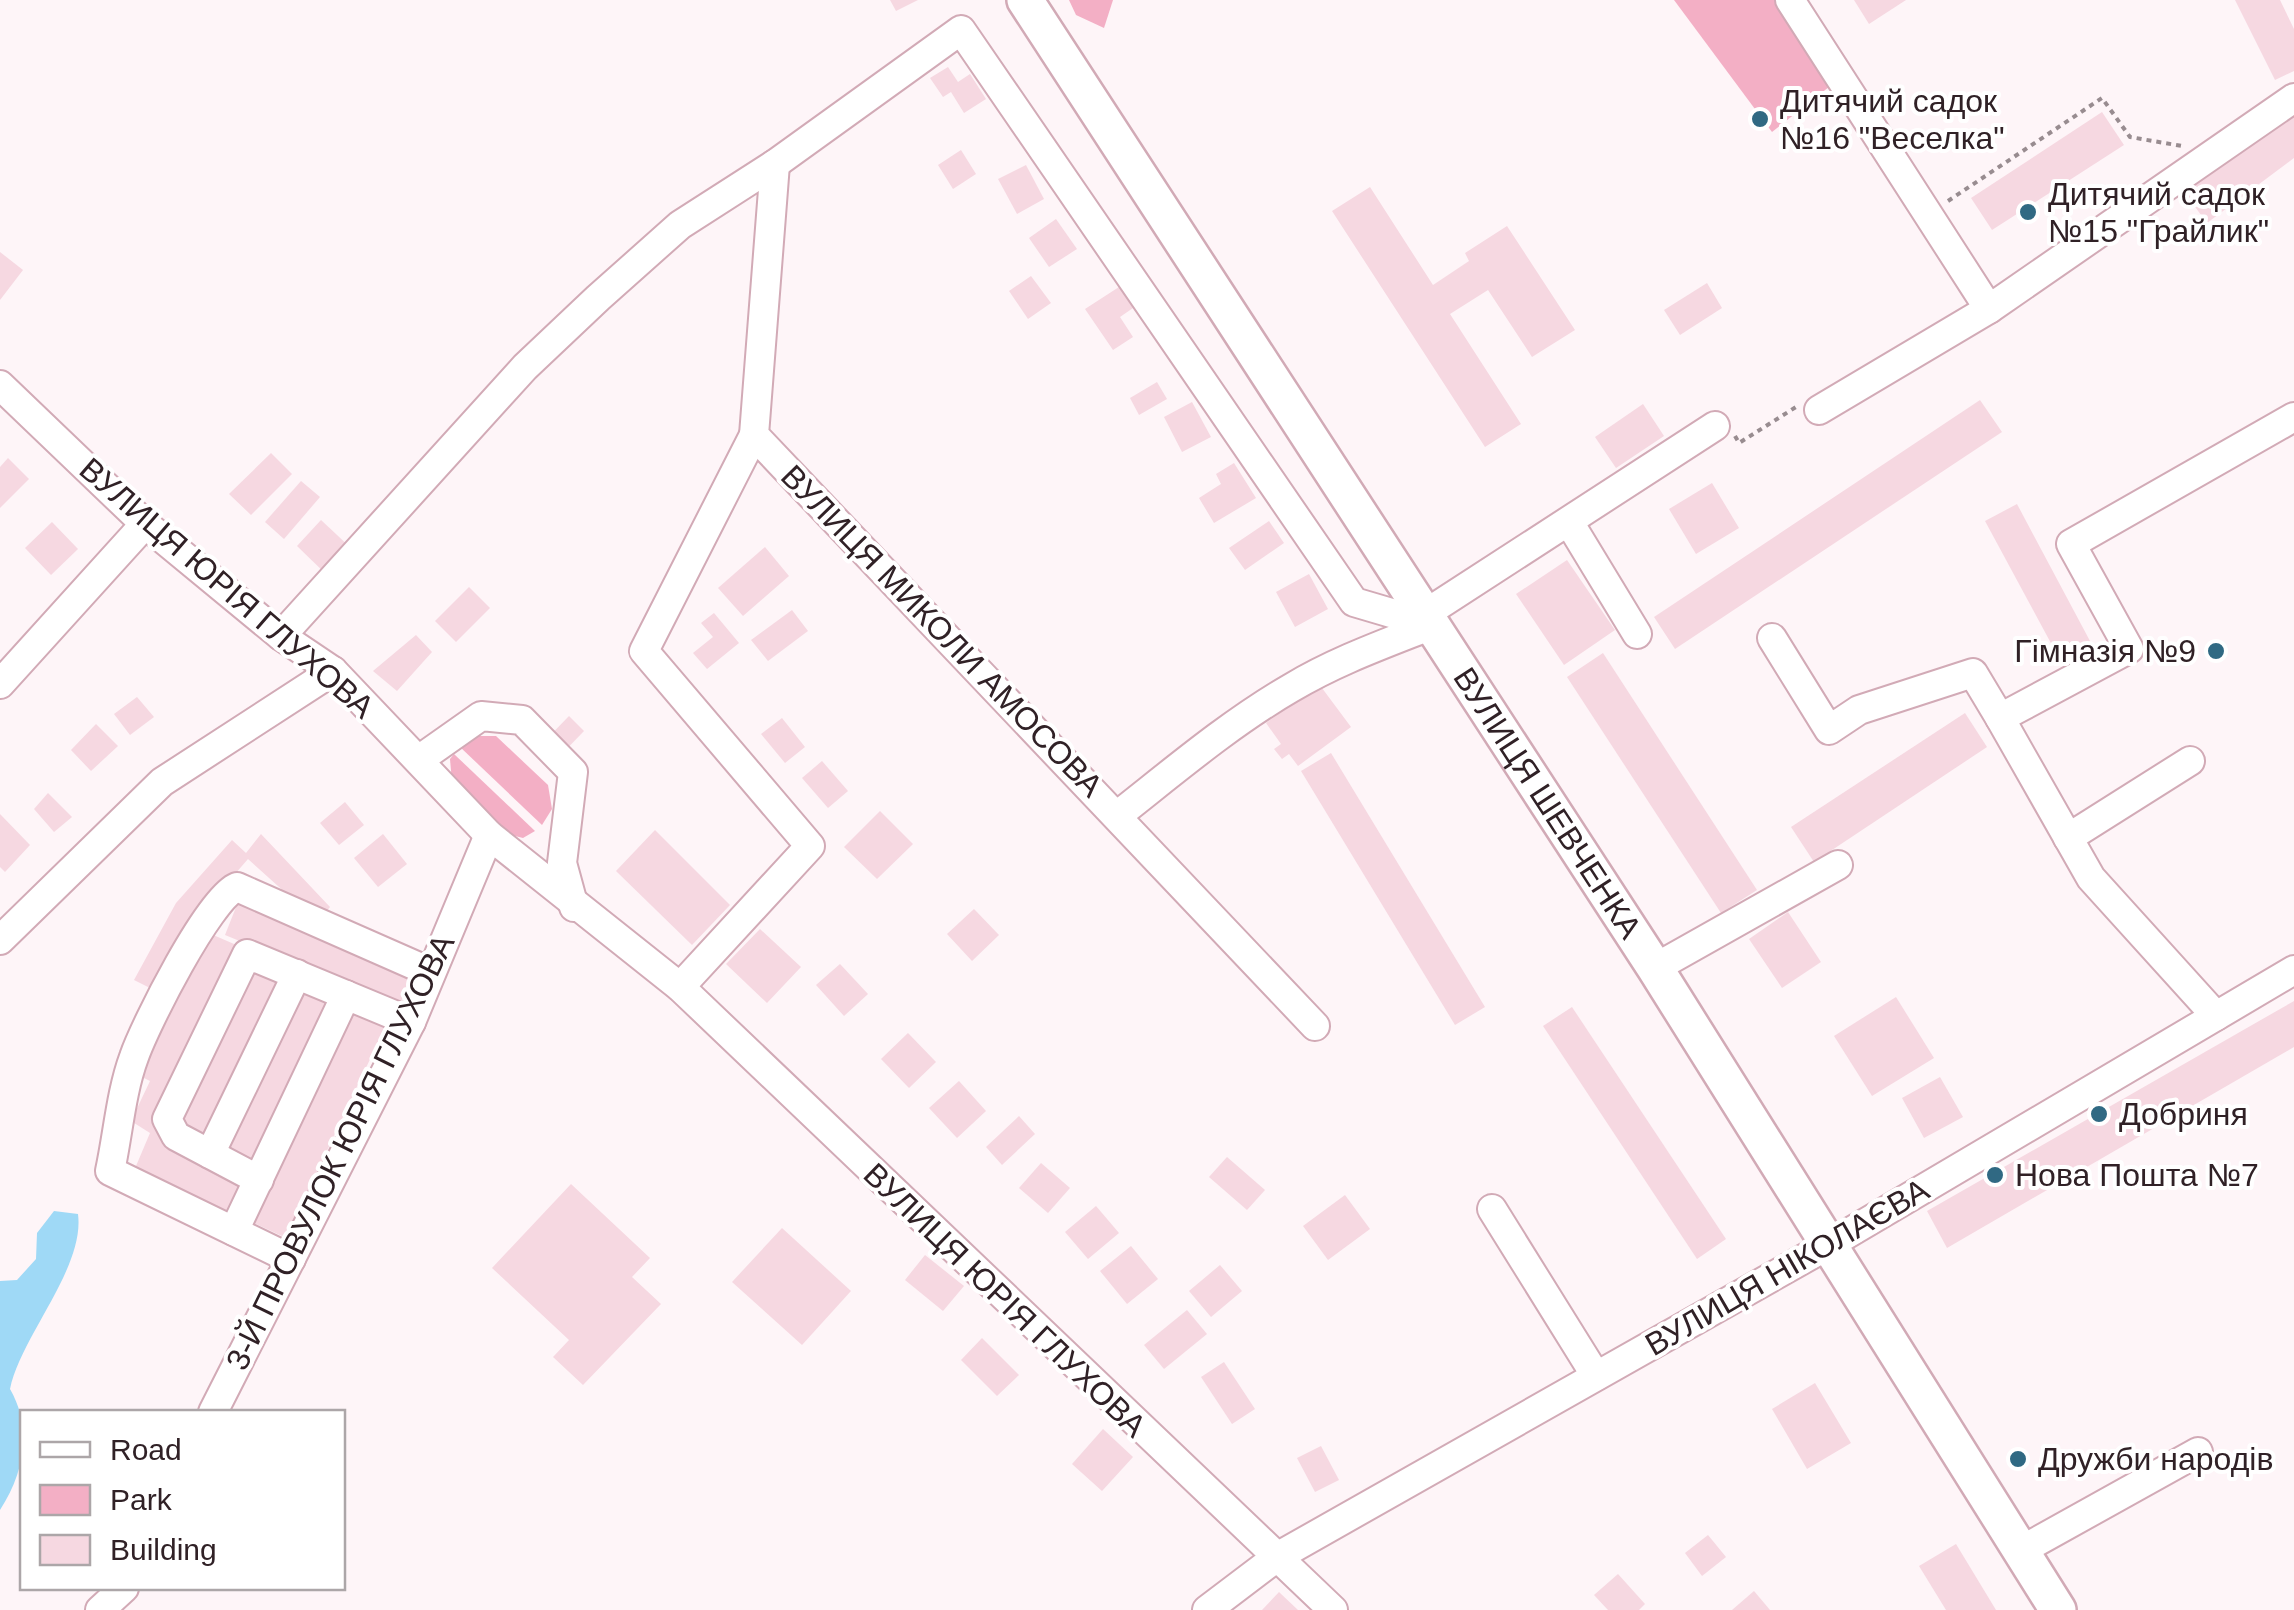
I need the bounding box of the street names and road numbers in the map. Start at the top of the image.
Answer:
street label: ВУЛИЦЯ ЮРІЯ ГЛУХОВА [73,451,382,726]
street label: ВУЛИЦЯ МИКОЛИ АМОСОВА [774,458,1110,805]
street label: ВУЛИЦЯ ШЕВЧЕНКА [1446,661,1649,946]
street label: 3-Й ПРОВУЛОК ЮРІЯ ГЛУХОВА [219,928,462,1376]
street label: ВУЛИЦЯ ЮРІЯ ГЛУХОВА [857,1156,1154,1444]
street label: ВУЛИЦЯ НІКОЛАЄВА [1639,1171,1936,1363]

